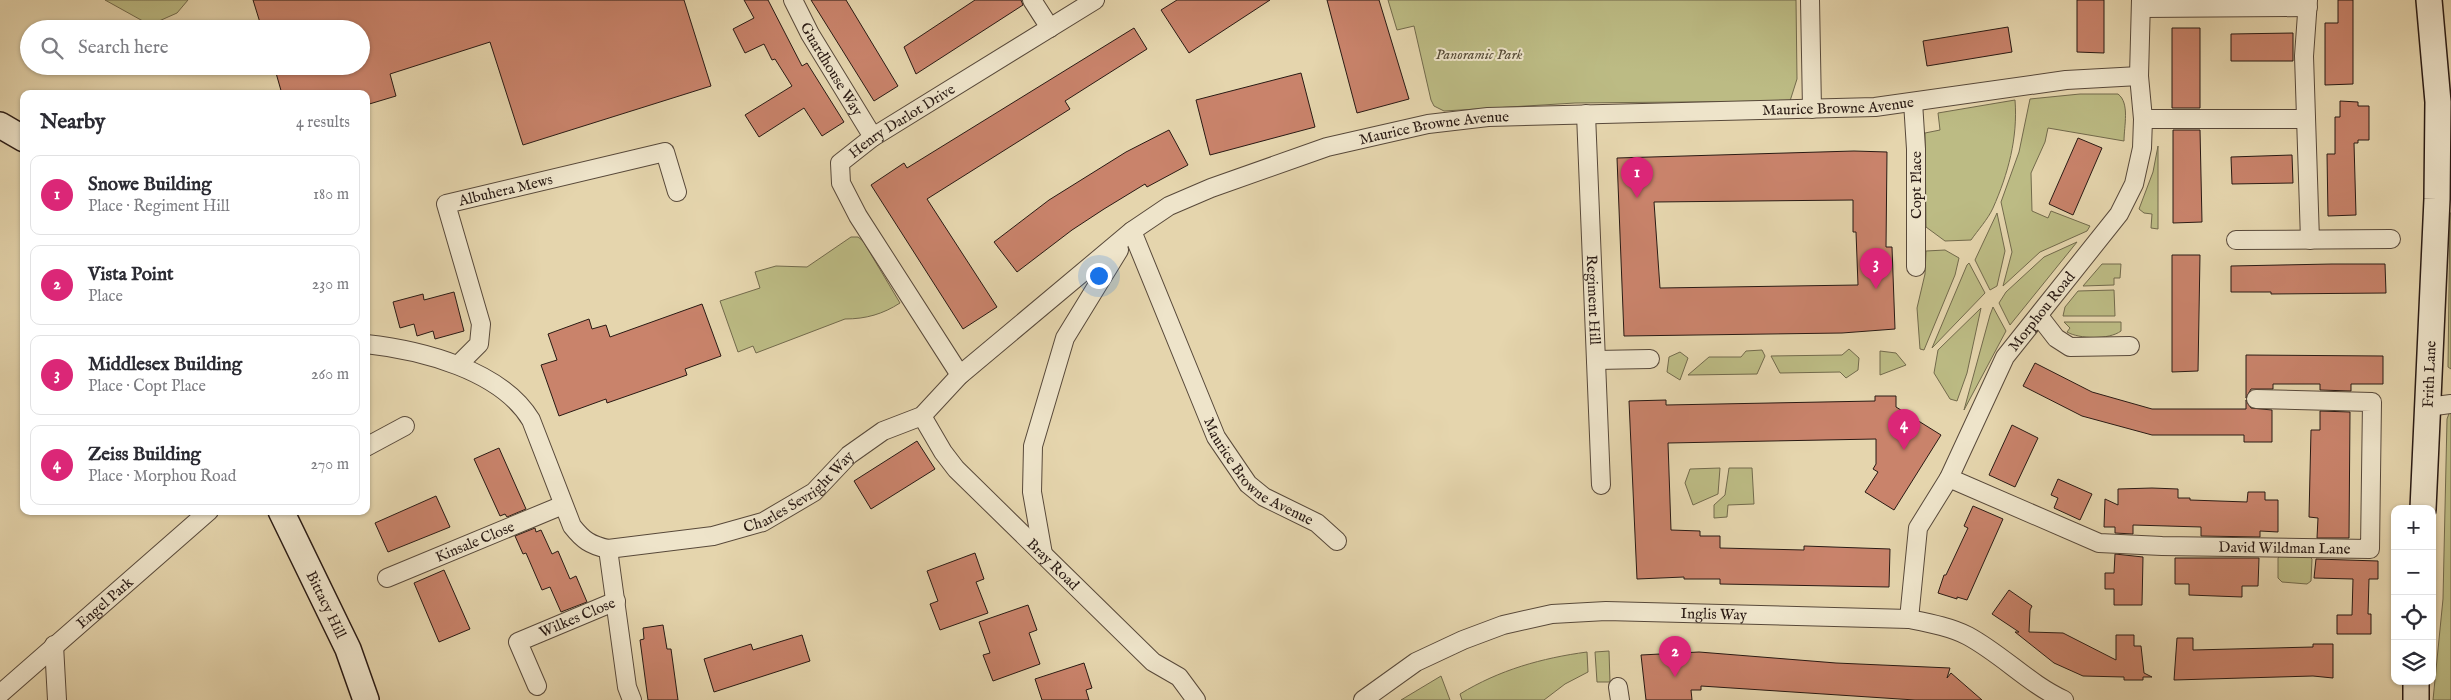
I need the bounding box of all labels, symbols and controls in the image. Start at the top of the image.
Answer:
street label: Guardhouse Way [796,19,867,120]
search box [20,20,370,75]
icon: search [38,34,66,62]
text: Search here [78,36,169,60]
park label: Panoramic Park [1435,45,1523,64]
street label: Henry Darlot Drive [845,79,959,162]
street label: Maurice Browne Avenue [1762,92,1915,119]
street label: Maurice Browne Avenue [1357,107,1509,149]
text: Nearby [40,109,105,136]
text: 4 results [296,113,350,133]
street label: Copt Place [1907,151,1926,219]
pin: 1 [1621,157,1653,198]
street label: Albuhera Mews [456,170,555,210]
text: Snowe Building [88,173,211,197]
text: 1 [54,185,60,205]
text: 180 m [313,185,349,205]
text: Place · Regiment Hill [88,197,230,217]
pin: 3 [1860,248,1892,289]
street label: Regiment Hill [1582,254,1605,346]
text: Vista Point [88,263,174,287]
your location [1086,263,1112,289]
street label: Morphou Road [2004,267,2080,355]
text: 2 [53,275,61,295]
text: 230 m [312,275,349,295]
text: Place [88,287,123,307]
street label: Frith Lane [2418,340,2440,408]
text: Middlesex Building [88,353,242,377]
text: 3 [54,365,60,385]
text: 260 m [311,365,349,385]
text: Place · Copt Place [88,377,206,397]
pin: 4 [1888,409,1920,450]
street label: Maurice Browne Avenue [1200,415,1317,529]
text: Zeiss Building [88,443,201,467]
street label: Charles Sevright Way [741,446,858,537]
text: 4 [53,455,61,475]
text: 270 m [310,455,349,475]
text: Place · Morphou Road [88,467,236,487]
map controls [2391,505,2436,685]
button: + [2391,505,2436,550]
street label: Kinsale Close [432,517,517,566]
street label: Bray Road [1023,534,1084,595]
street label: David Wildman Lane [2218,537,2351,558]
button: − [2391,550,2436,595]
street label: Bittacy Hill [302,568,351,642]
street label: Engel Park [72,572,138,632]
street label: Wilkes Close [536,593,618,642]
button: locate [2391,595,2436,640]
street label: Inglis Way [1680,603,1748,624]
pin: 2 [1659,636,1691,677]
button: layers [2391,640,2436,685]

